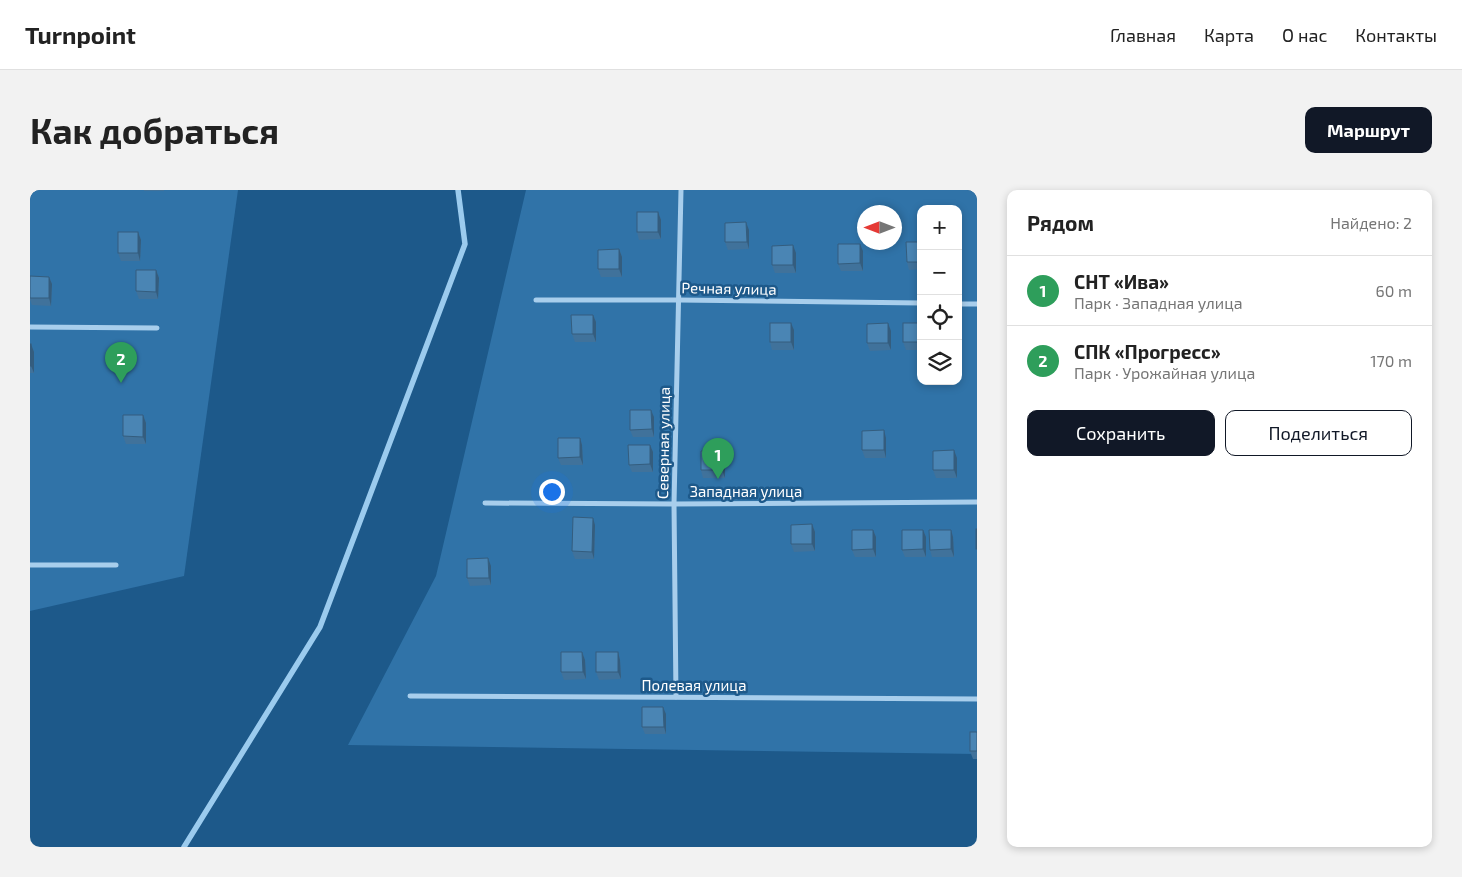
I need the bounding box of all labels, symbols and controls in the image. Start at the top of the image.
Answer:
text: Turnpoint [25,20,136,49]
text: Главная [1110,24,1176,46]
text: Карта [1204,24,1254,46]
text: О нас [1282,24,1327,46]
text: Контакты [1355,24,1437,46]
button: Маршрут [1305,107,1432,153]
text: Как добраться [30,109,279,151]
north arrow [857,205,902,250]
map controls [917,205,962,385]
button: + [917,205,962,250]
text: Рядом [1027,210,1094,235]
text: Найдено: 2 [1330,213,1412,232]
button: − [917,250,962,295]
text: СНТ «Ива» [1074,270,1169,293]
street label: Речная улица [681,278,777,299]
text: 1 [1040,281,1046,300]
text: 60 m [1376,281,1412,300]
text: Парк · Западная улица [1074,293,1243,312]
button: locate [917,295,962,340]
button: layers [917,340,962,385]
text: СПК «Прогресс» [1074,340,1221,363]
pin: 2 [105,342,137,383]
text: 2 [1038,351,1048,370]
text: 170 m [1370,351,1412,370]
text: Парк · Урожайная улица [1074,363,1255,382]
street label: Северная улица [653,387,674,499]
button: Сохранить [1027,410,1215,456]
button: Поделиться [1225,410,1412,456]
pin: 1 [702,438,734,479]
your location [539,479,565,505]
street label: Западная улица [690,482,802,501]
street label: Полевая улица [642,676,747,695]

